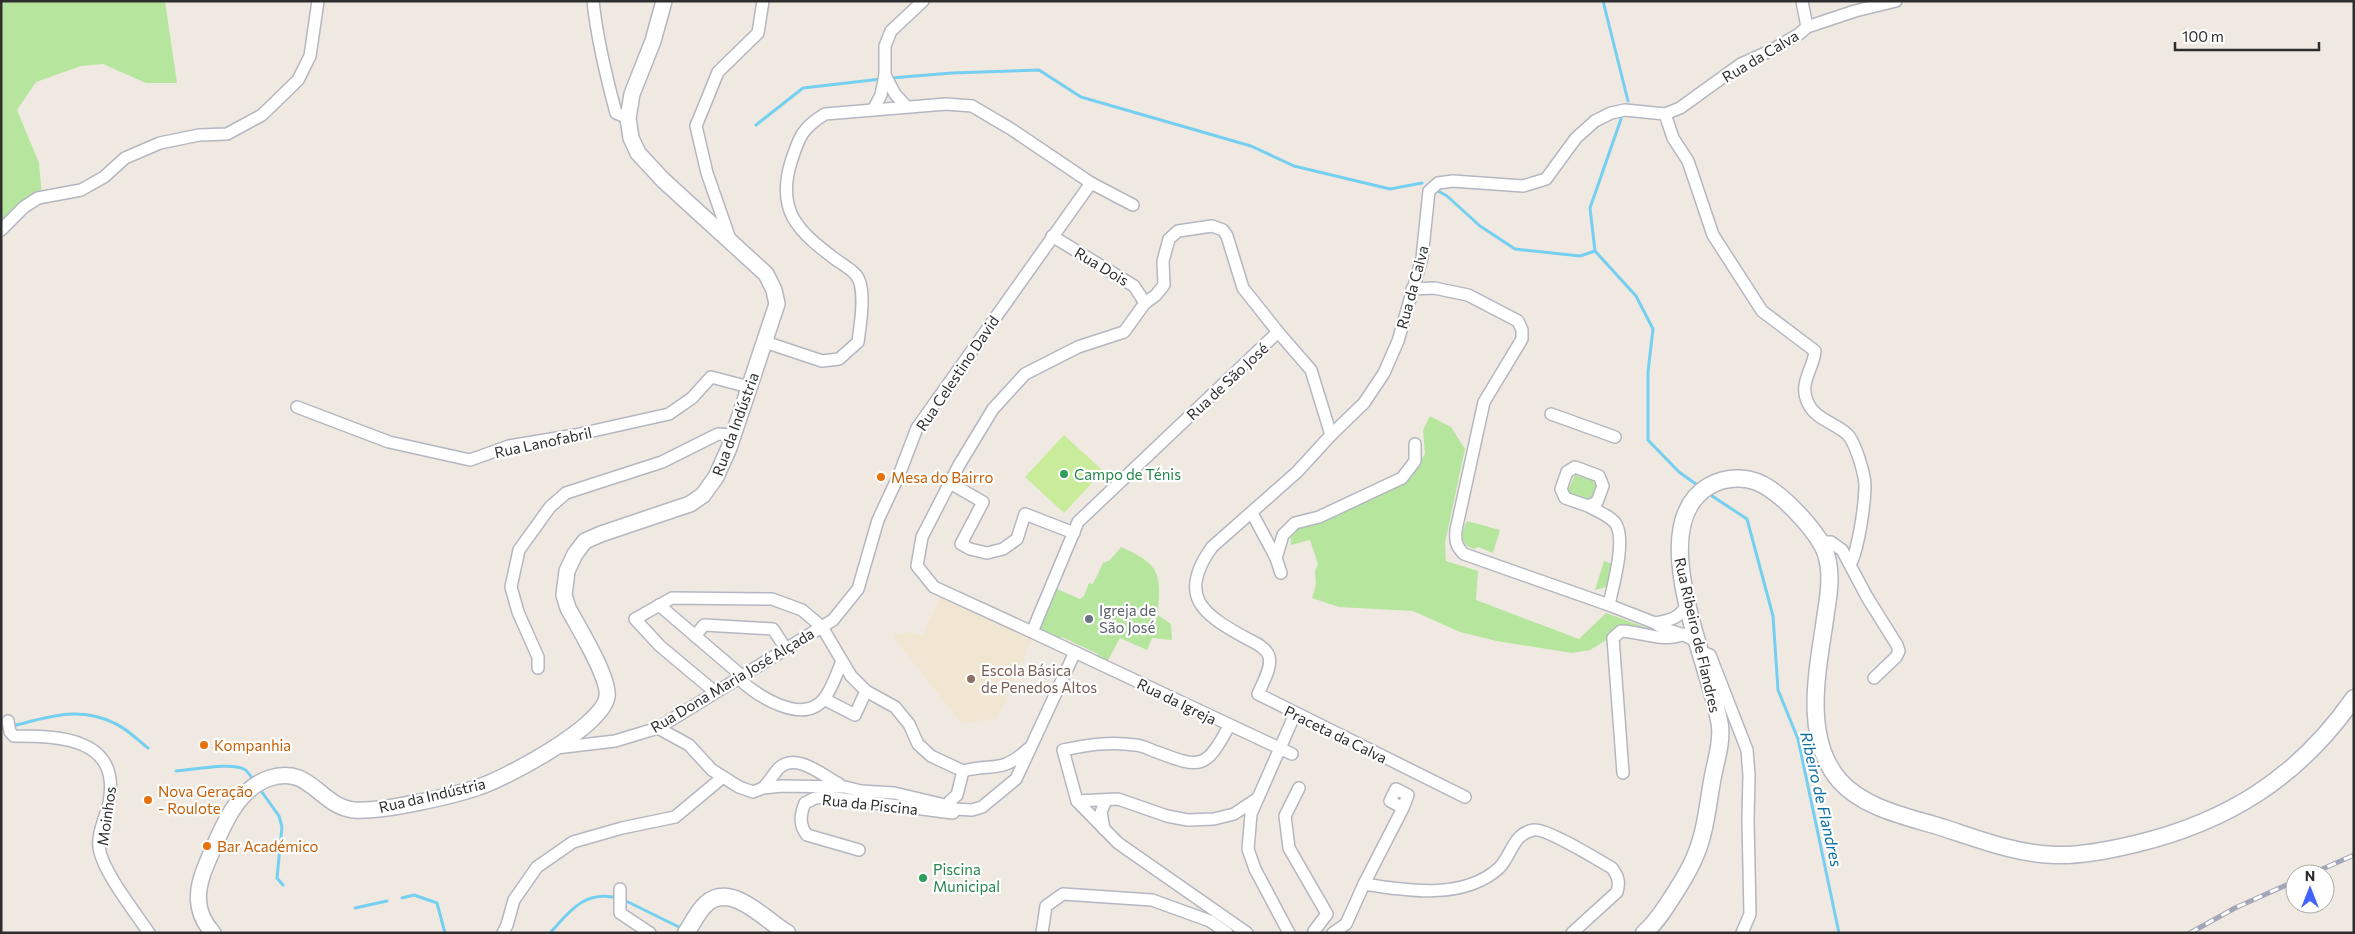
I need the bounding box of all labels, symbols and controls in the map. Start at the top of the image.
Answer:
scale bar [2175,20,2319,52]
street label: Rua da Calva [1719,26,1801,86]
text: 100 m [2182,27,2224,45]
street label: Rua Dois [1072,243,1132,289]
street label: Rua da Calva [1392,243,1432,331]
street label: Rua Celestino David [912,312,1002,434]
street label: Rua de São José [1183,339,1272,423]
street label: Rua da Indústria [708,370,762,478]
street label: Rua Lanofabril [493,423,593,461]
place label: Campo de Ténis [1074,465,1181,483]
place label: Mesa do Bairro [891,468,993,486]
marker: Campo de Ténis [1058,468,1070,480]
marker: Mesa do Bairro [875,471,887,483]
street label: Rua Ribeiro de Flandres [1671,556,1725,714]
place label: Igreja de São José [1099,601,1156,636]
marker: Igreja de São José [1083,613,1095,625]
street label: Rua Dona Maria José Alçada [647,624,817,736]
place label: Escola Básica de Penedos Altos [981,661,1097,696]
marker: Escola Básica de Penedos Altos [965,673,977,685]
street label: Rua da Igreja [1134,674,1220,728]
street label: Praceta da Calva [1282,701,1390,767]
water label: Ribeiro de Flandres [1797,730,1847,868]
place label: Kompanhia [214,736,291,754]
marker: Kompanhia [198,739,210,751]
street label: Rua da Indústria [377,774,487,816]
place label: Nova Geração - Roulote [158,782,253,817]
street label: Moinhos [93,785,119,847]
street label: Rua da Piscina [821,790,919,818]
marker: Nova Geração - Roulote [142,794,154,806]
place label: Bar Académico [217,837,319,855]
marker: Bar Académico [201,840,213,852]
place label: Piscina Municipal [933,860,1000,895]
north arrow [2285,864,2335,914]
text: N [2305,867,2315,884]
marker: Piscina Municipal [917,872,929,884]

